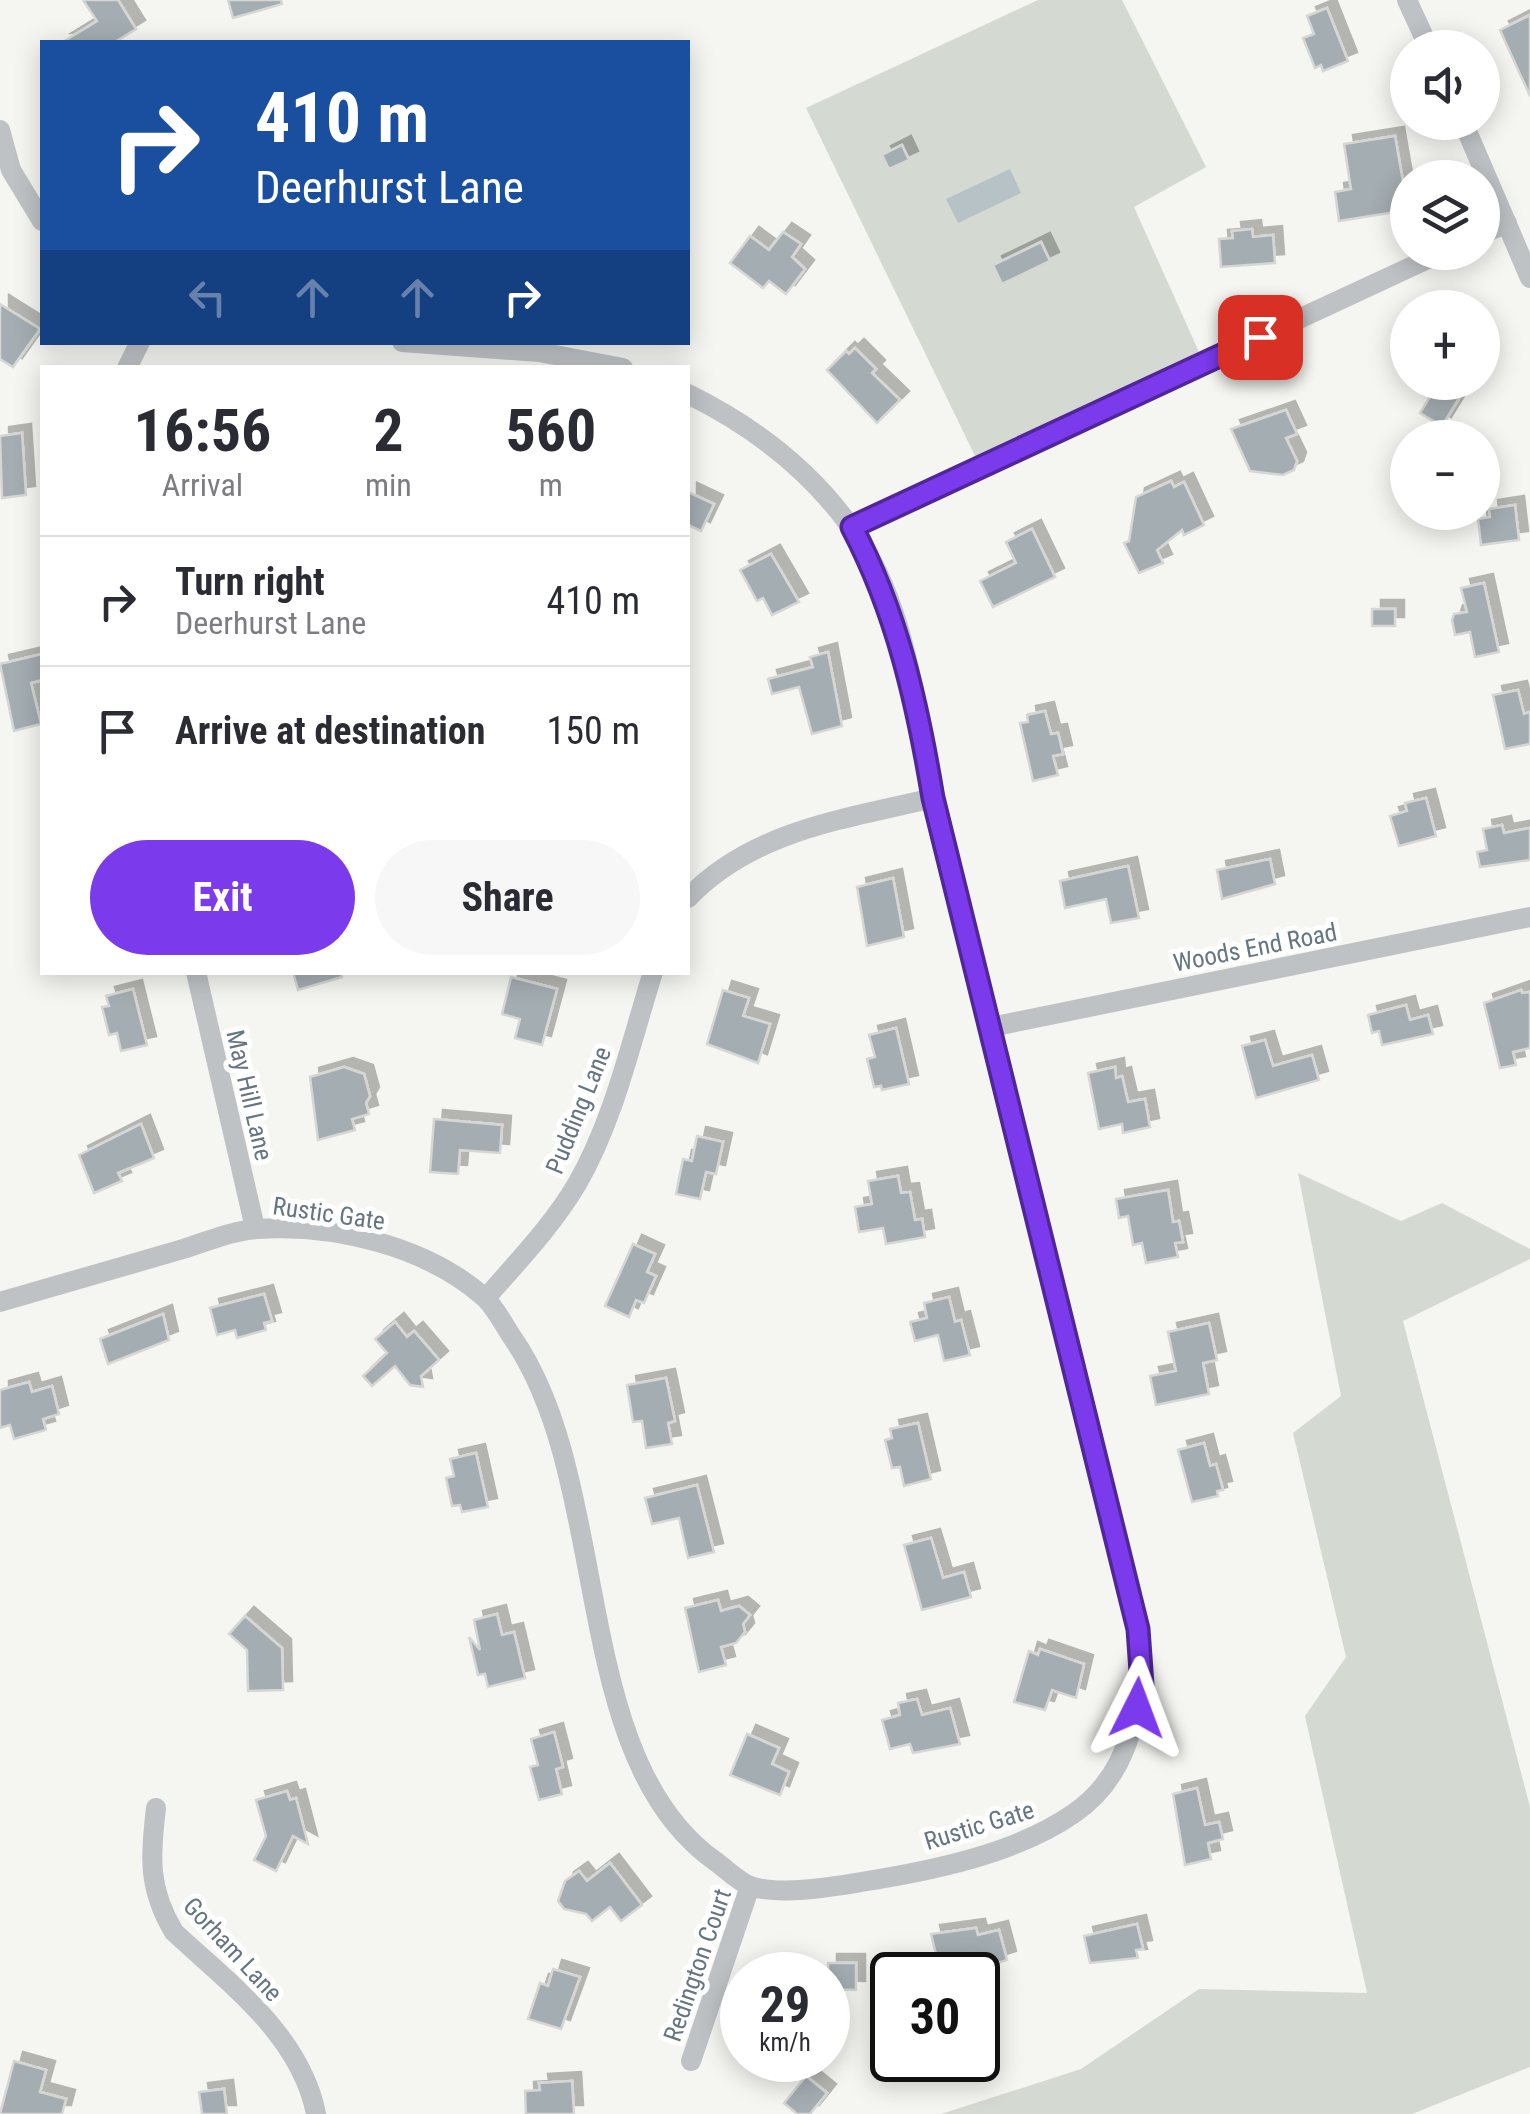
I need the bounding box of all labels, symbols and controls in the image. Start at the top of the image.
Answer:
map controls [1390,30,1500,530]
button: sound [1390,30,1500,140]
text: 410 m [255,77,429,159]
icon: right [90,80,220,210]
button: layers [1390,160,1500,270]
text: Deerhurst Lane [255,161,524,214]
icon: left [180,270,235,325]
icon: ahead [285,270,340,325]
icon: ahead [390,270,445,325]
icon: right [495,270,550,325]
button: + [1390,290,1500,400]
pin [1218,295,1303,380]
icon: arrive [1233,310,1288,365]
text: 16:56 [134,395,271,466]
text: 2 [373,395,404,466]
text: 560 [505,395,596,466]
button: − [1390,420,1500,530]
text: Arrival [162,466,243,504]
text: min [365,466,412,504]
text: m [539,466,563,504]
text: Turn right [175,560,325,604]
icon: right [90,574,145,629]
text: 410 m [546,579,640,623]
text: Deerhurst Lane [175,604,366,642]
icon: arrive [90,704,145,759]
text: Arrive at destination [175,709,485,753]
text: 150 m [546,709,640,753]
button: Exit [90,840,355,955]
button: Share [375,840,640,955]
street label: Woods End Road [1171,917,1339,978]
street label: May Hill Lane [220,1027,279,1163]
street label: Pudding Lane [540,1042,617,1178]
street label: Rustic Gate [271,1191,387,1236]
position arrow [1085,1656,1189,1760]
street label: Rustic Gate [921,1795,1037,1856]
street label: Redington Court [658,1885,737,2045]
street label: Gorham Lane [177,1891,288,2007]
speed limit sign: 30 [870,1952,1000,2082]
text: 29 [760,1976,810,2034]
text: km/h [759,2028,811,2057]

